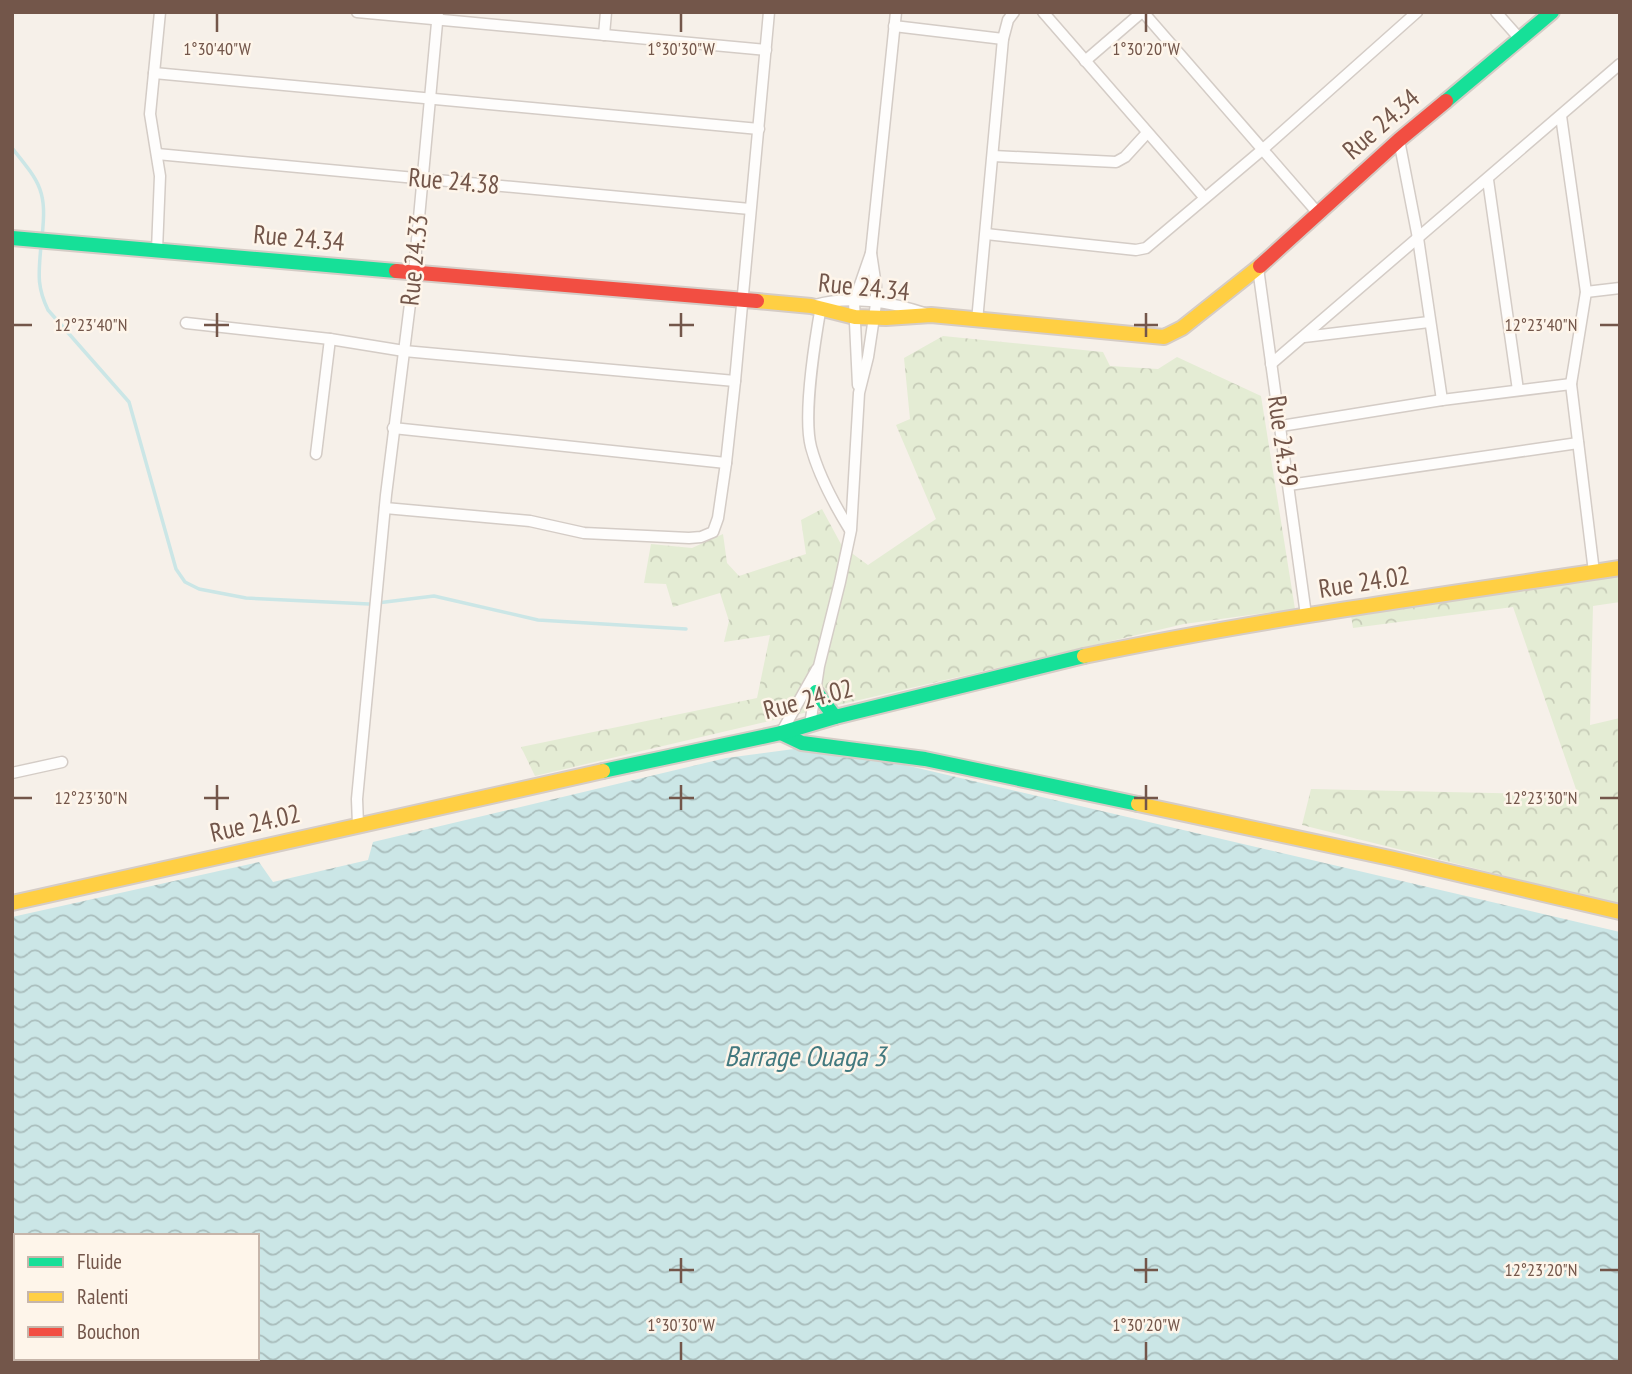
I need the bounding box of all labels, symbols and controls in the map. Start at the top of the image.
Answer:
text: 1°30'40"W [183,37,251,60]
text: 1°30'30"W [647,37,715,60]
text: 1°30'20"W [1112,37,1180,60]
street label: Rue 24.34 [1335,81,1426,166]
street label: Rue 24.38 [407,160,501,201]
street label: Rue 24.33 [392,213,435,307]
street label: Rue 24.34 [252,217,346,258]
street label: Rue 24.34 [817,265,912,308]
text: 12°23'40"N [55,313,127,336]
text: 12°23'40"N [1505,313,1577,336]
street label: Rue 24.39 [1261,393,1306,489]
street label: Rue 24.02 [1316,558,1412,605]
street label: Rue 24.02 [759,671,856,726]
text: 12°23'30"N [55,786,127,809]
text: 12°23'30"N [1505,786,1577,809]
street label: Rue 24.02 [207,796,303,849]
water label: Barrage Ouaga 3 [724,1037,889,1074]
legend [14,1234,259,1360]
text: Fluide [77,1248,122,1275]
text: 12°23'20"N [1505,1258,1577,1281]
text: Ralenti [77,1283,129,1310]
text: 1°30'30"W [647,1313,715,1336]
text: 1°30'20"W [1112,1313,1180,1336]
text: Bouchon [77,1318,140,1345]

